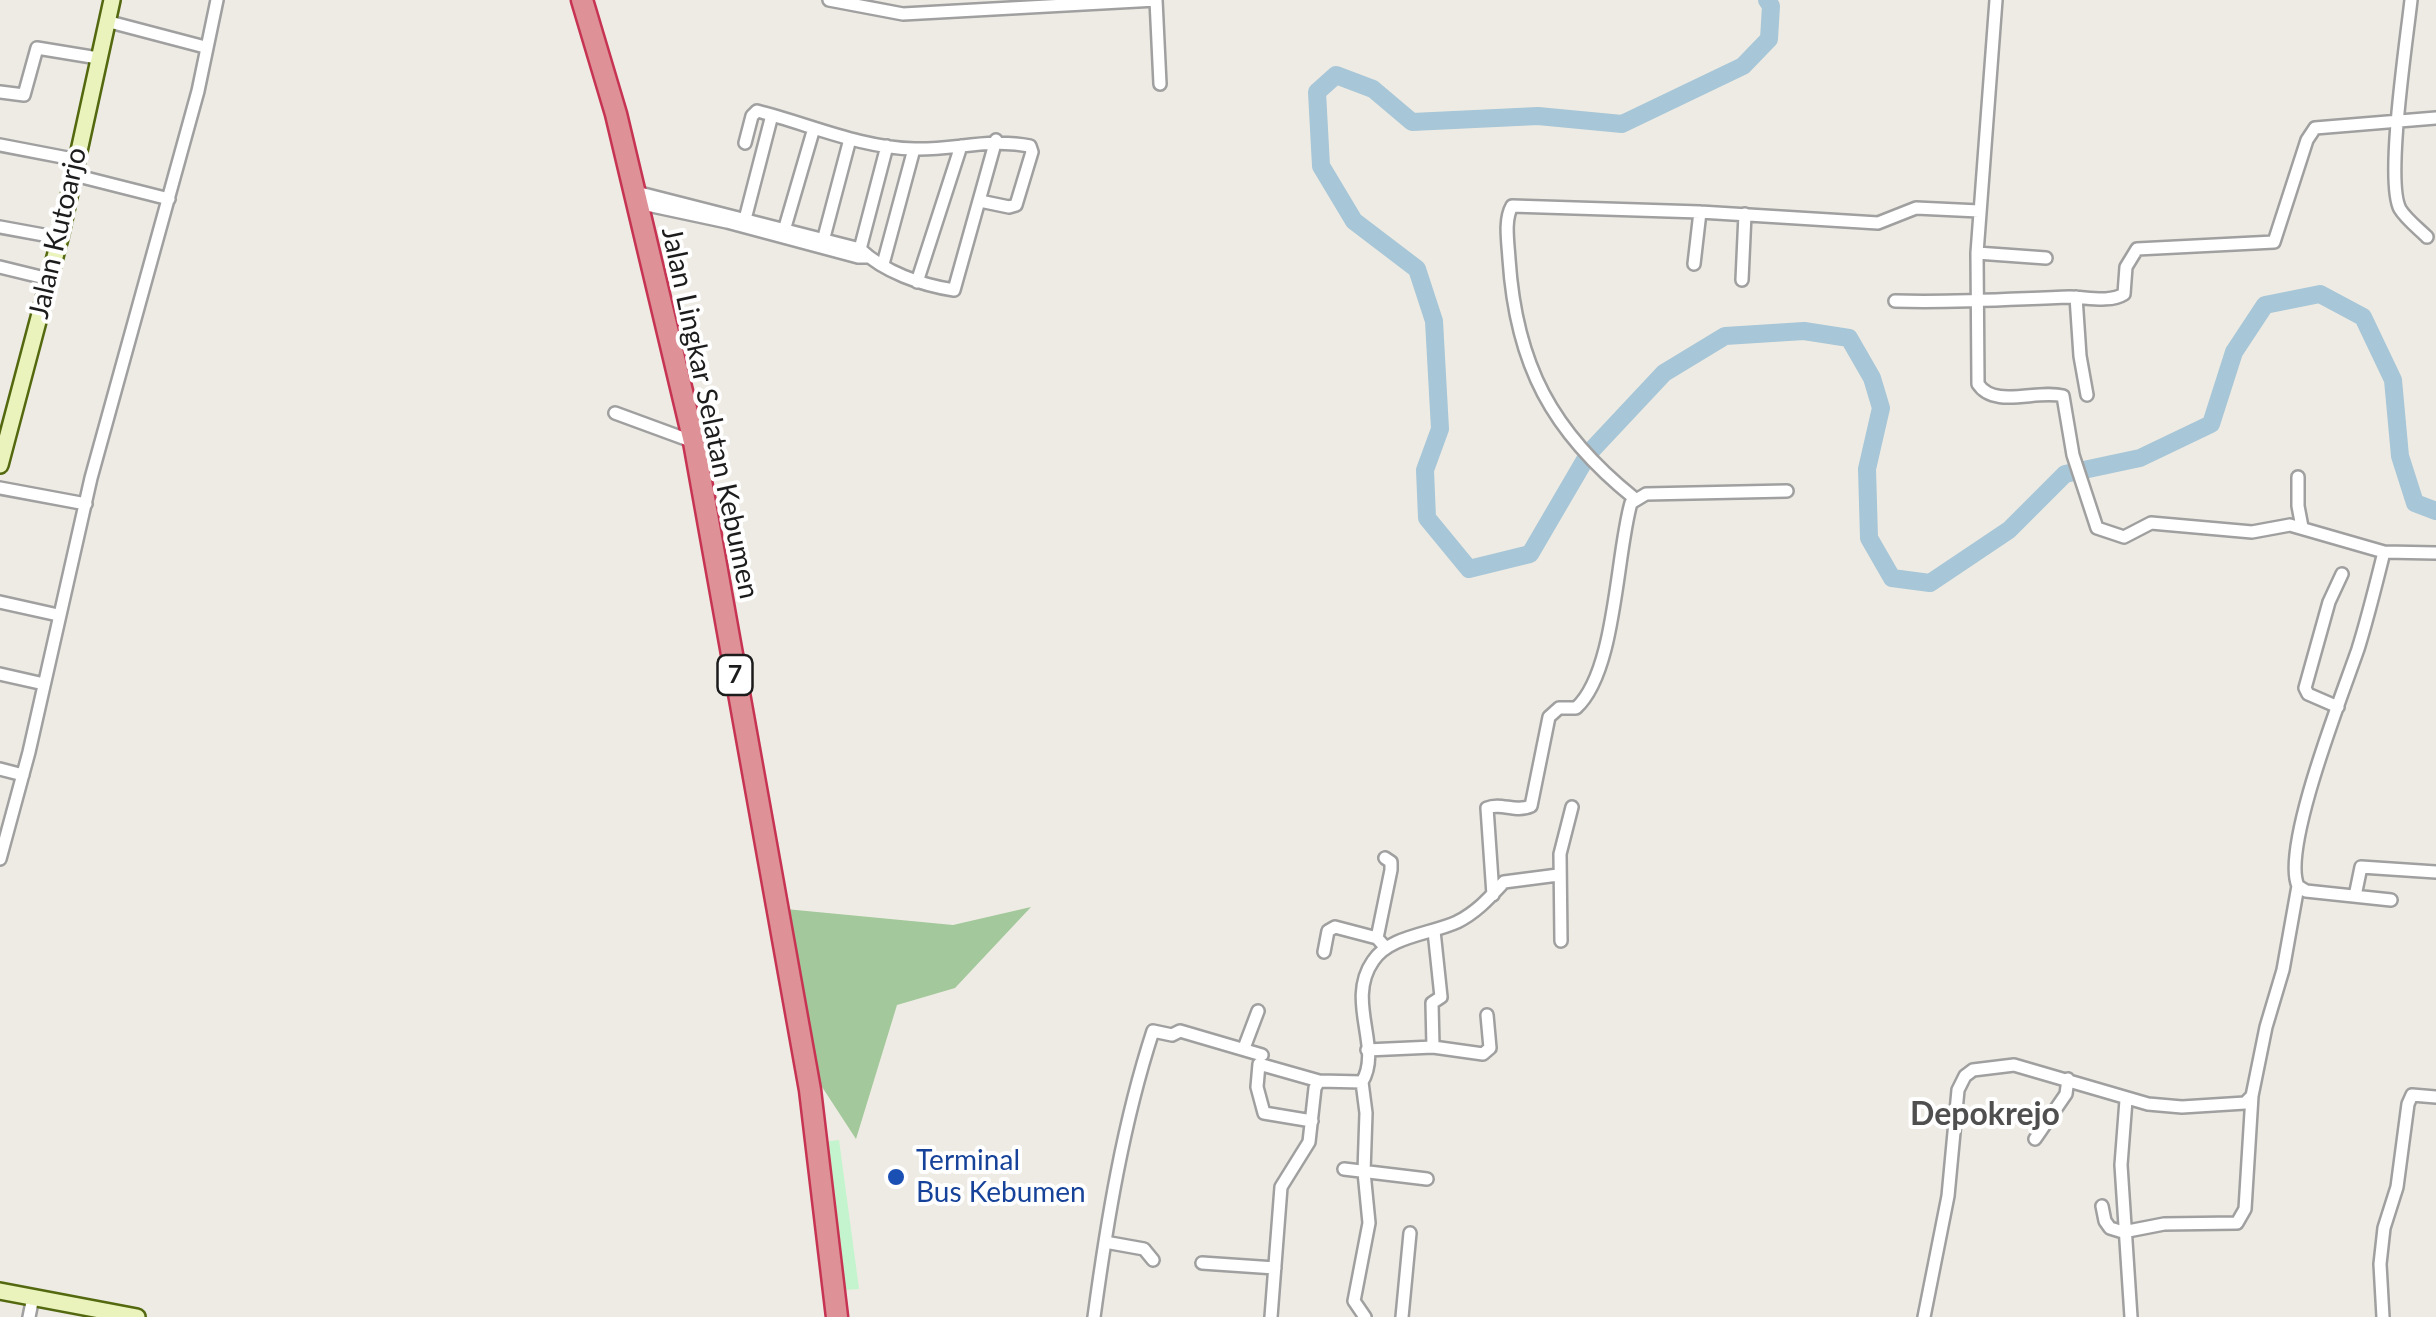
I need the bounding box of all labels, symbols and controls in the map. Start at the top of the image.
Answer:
street label: Jalan Kutoarjo [22,144,94,322]
street label: Jalan Lingkar Selatan Kebumen [654,224,766,602]
road number: 7 [718,655,752,695]
district label: Depokrejo [1910,1096,2060,1134]
place label: Terminal Bus Kebumen [916,1144,1086,1210]
marker: Terminal Bus Kebumen [885,1166,907,1188]

